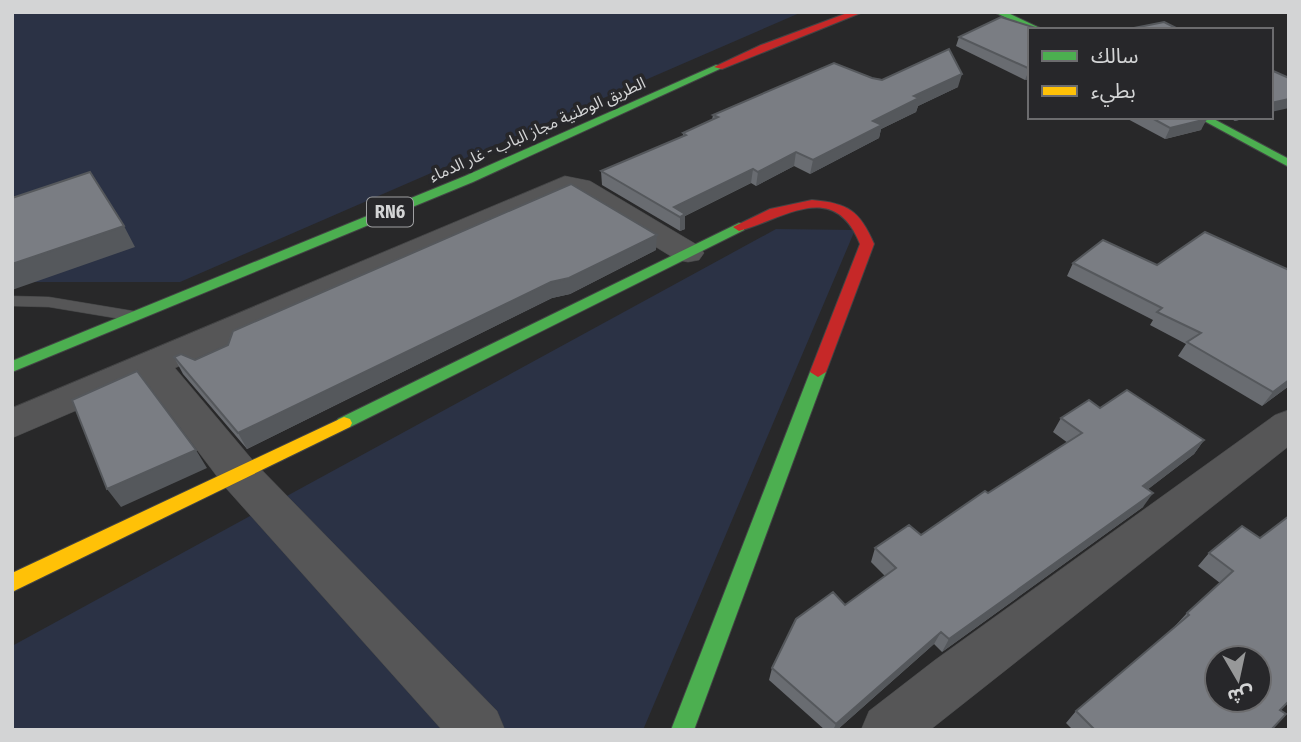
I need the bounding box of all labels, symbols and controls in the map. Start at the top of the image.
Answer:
legend [1028,28,1273,119]
text: سالك [1091,43,1138,69]
street label: الطريق الوطنية مجاز الباب - غار الدماء [426,73,649,187]
text: بطيء [1091,78,1136,107]
road number: RN6 [367,197,413,226]
north arrow [1203,644,1273,714]
text: ش [1226,682,1255,709]

